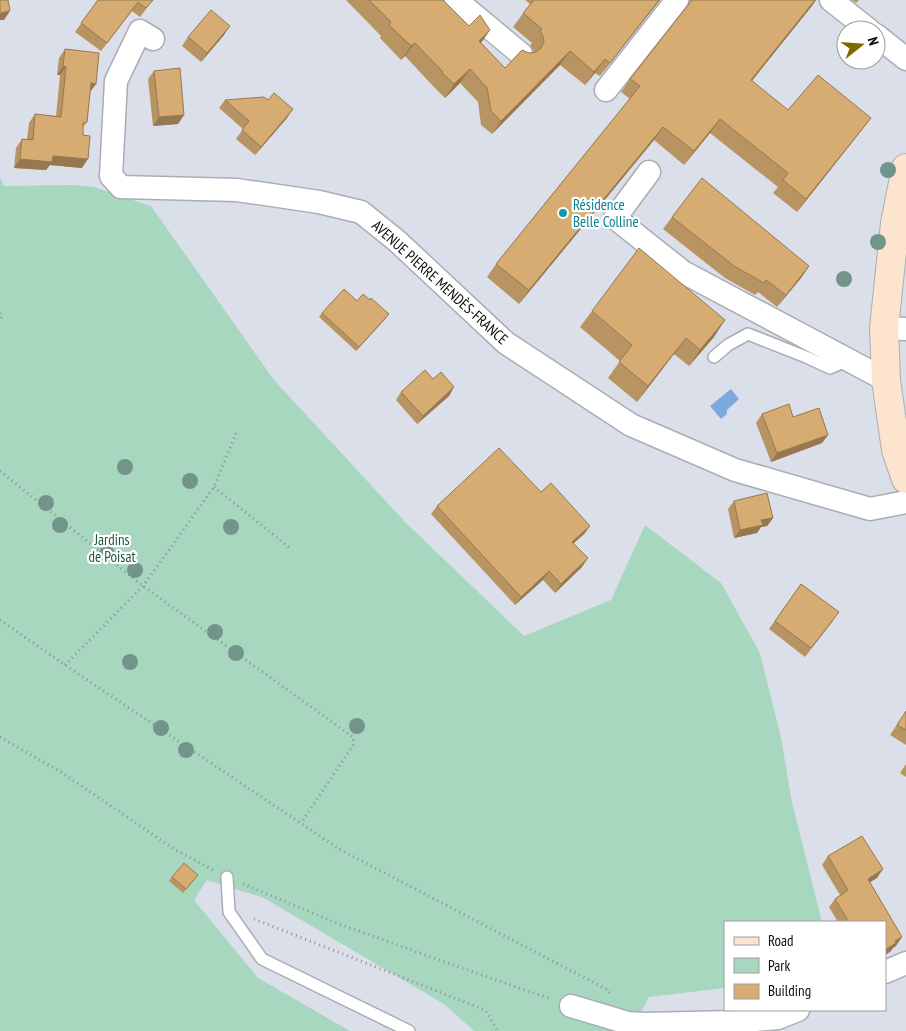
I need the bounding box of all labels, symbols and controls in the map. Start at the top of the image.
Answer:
north arrow [836,20,886,70]
text: N [864,35,883,47]
place label: Résidence Belle Colline [573,195,639,231]
marker: Résidence Belle Colline [557,207,569,219]
street label: AVENUE PIERRE MENDÈS-FRANCE [368,216,512,348]
park label: Jardins de Poisat [88,530,136,566]
legend [724,921,886,1011]
text: Road [768,931,794,950]
text: Park [768,956,790,975]
text: Building [768,981,811,1000]

